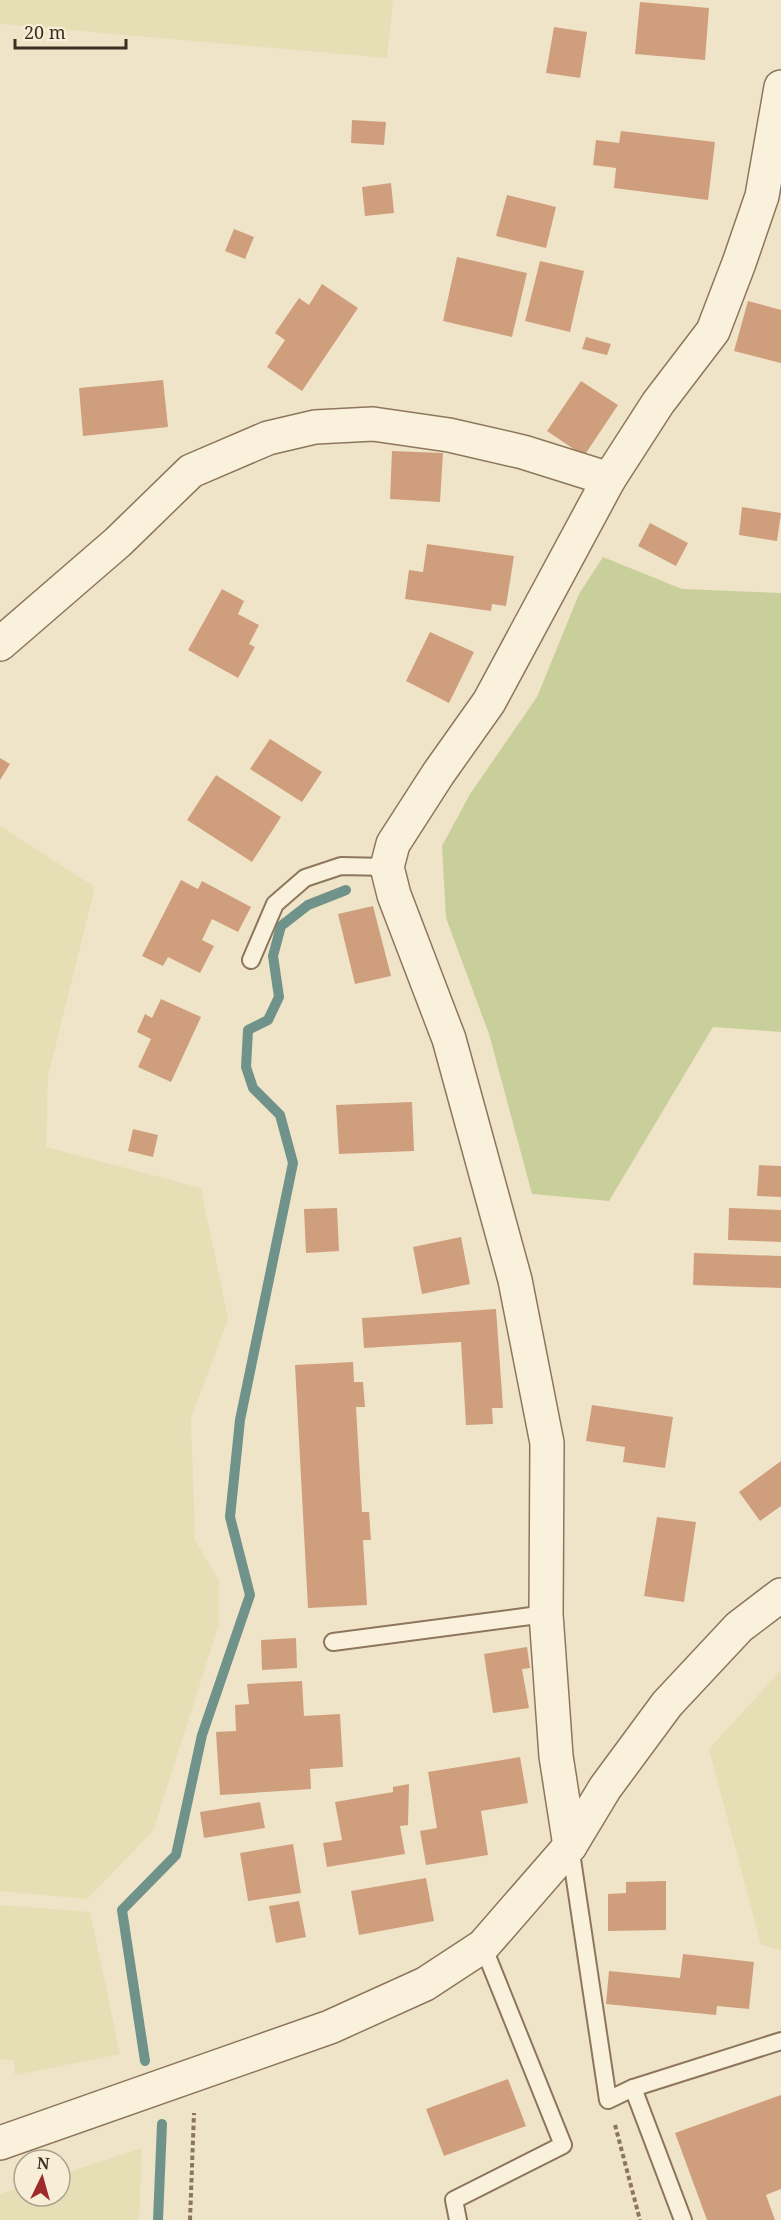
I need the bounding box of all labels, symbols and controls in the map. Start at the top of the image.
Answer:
scale bar [15,12,126,50]
text: 20 m [24,20,66,44]
north arrow [12,2148,72,2208]
text: N [36,2152,51,2175]

